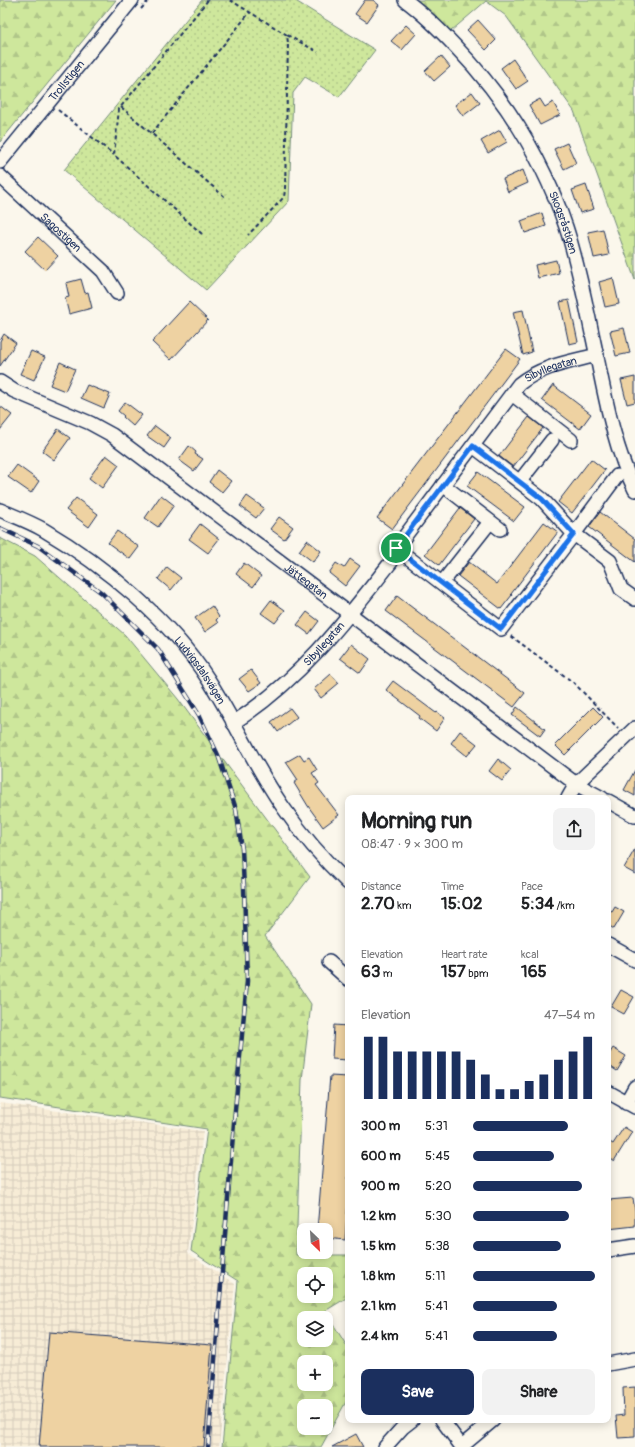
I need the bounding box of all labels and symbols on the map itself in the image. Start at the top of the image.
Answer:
street label: Trollstigen [46,58,87,104]
street label: Skogsråstigen [547,189,580,255]
street label: Sagostigen [38,210,84,254]
street label: Sibyllegatan [522,354,578,385]
pin [379,531,413,565]
street label: Jättegatan [282,561,330,601]
street label: Sibyllegatan [301,619,347,668]
street label: Ludvigsdalsvägen [172,634,228,706]
north arrow [297,1223,333,1259]

